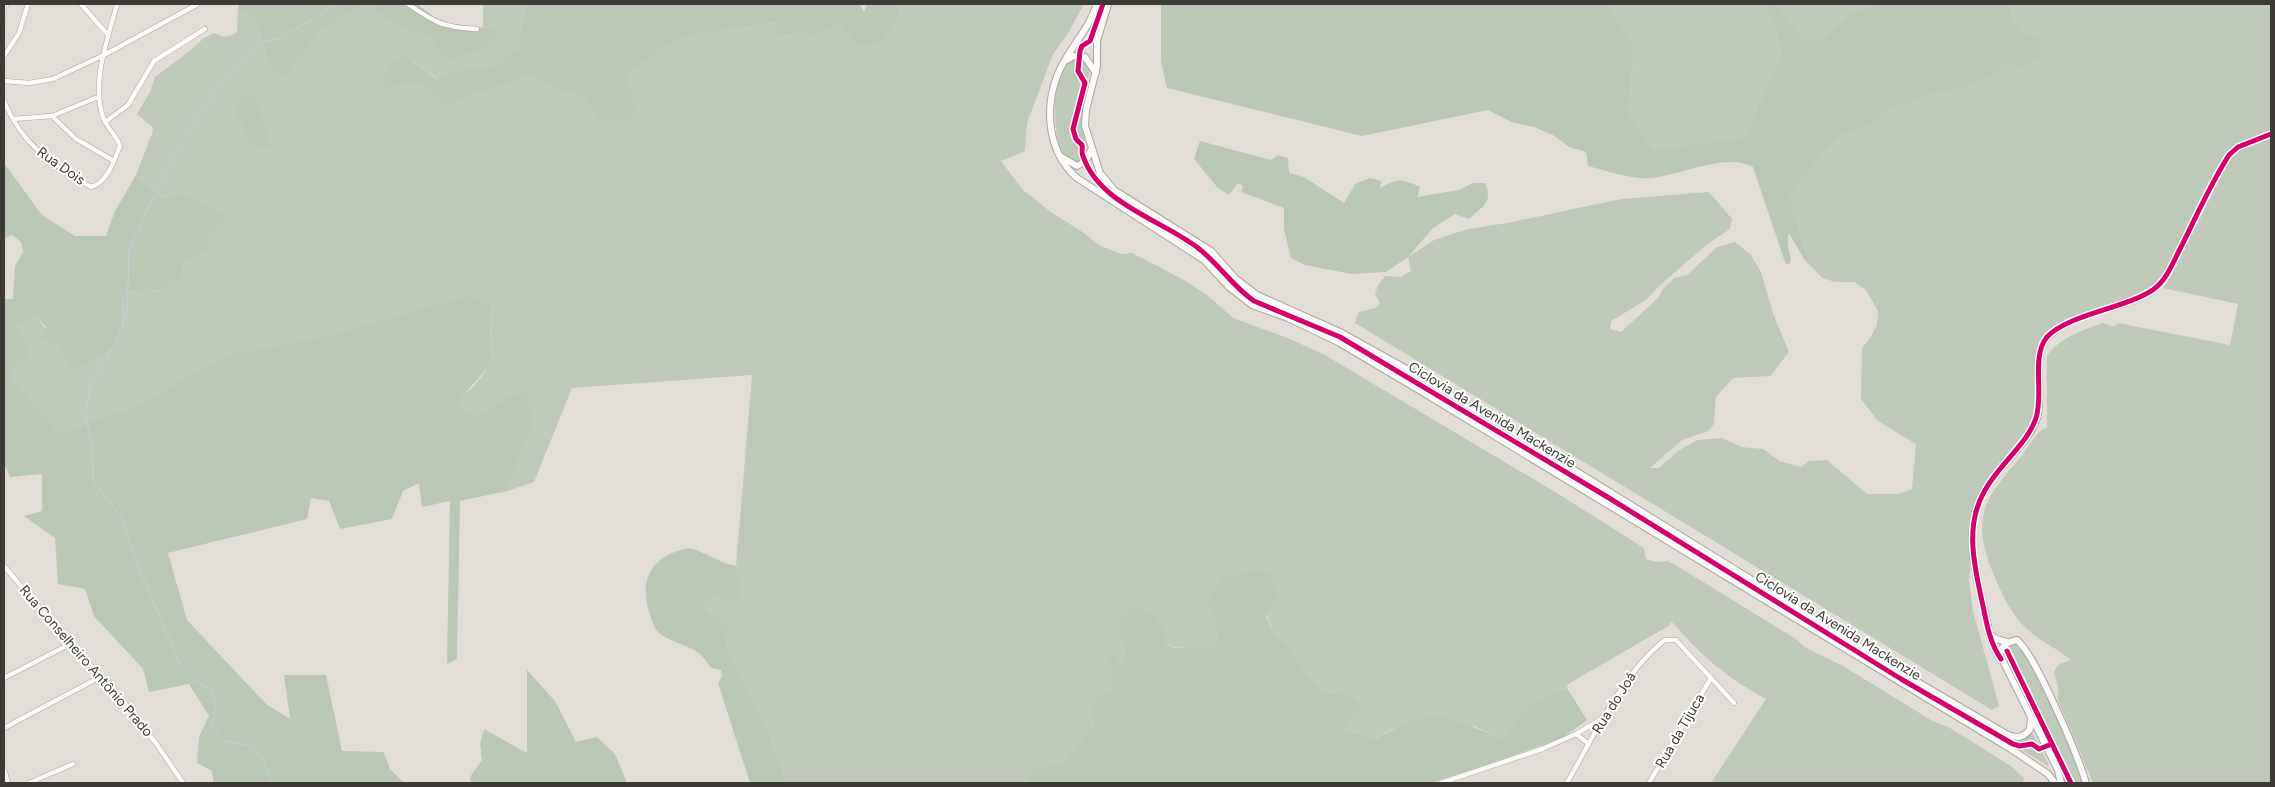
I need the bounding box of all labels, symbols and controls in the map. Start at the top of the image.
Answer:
street label: Rua Dois [34,143,88,189]
street label: Ciclovia da Avenida Mackenzie [1405,358,1579,472]
street label: Ciclovia da Avenida Mackenzie [1752,568,1924,684]
street label: Rua Conselheiro Antônio Prado [16,582,156,740]
street label: Rua do Joá [1588,669,1640,737]
street label: Rua da Tijuca [1652,691,1708,771]

